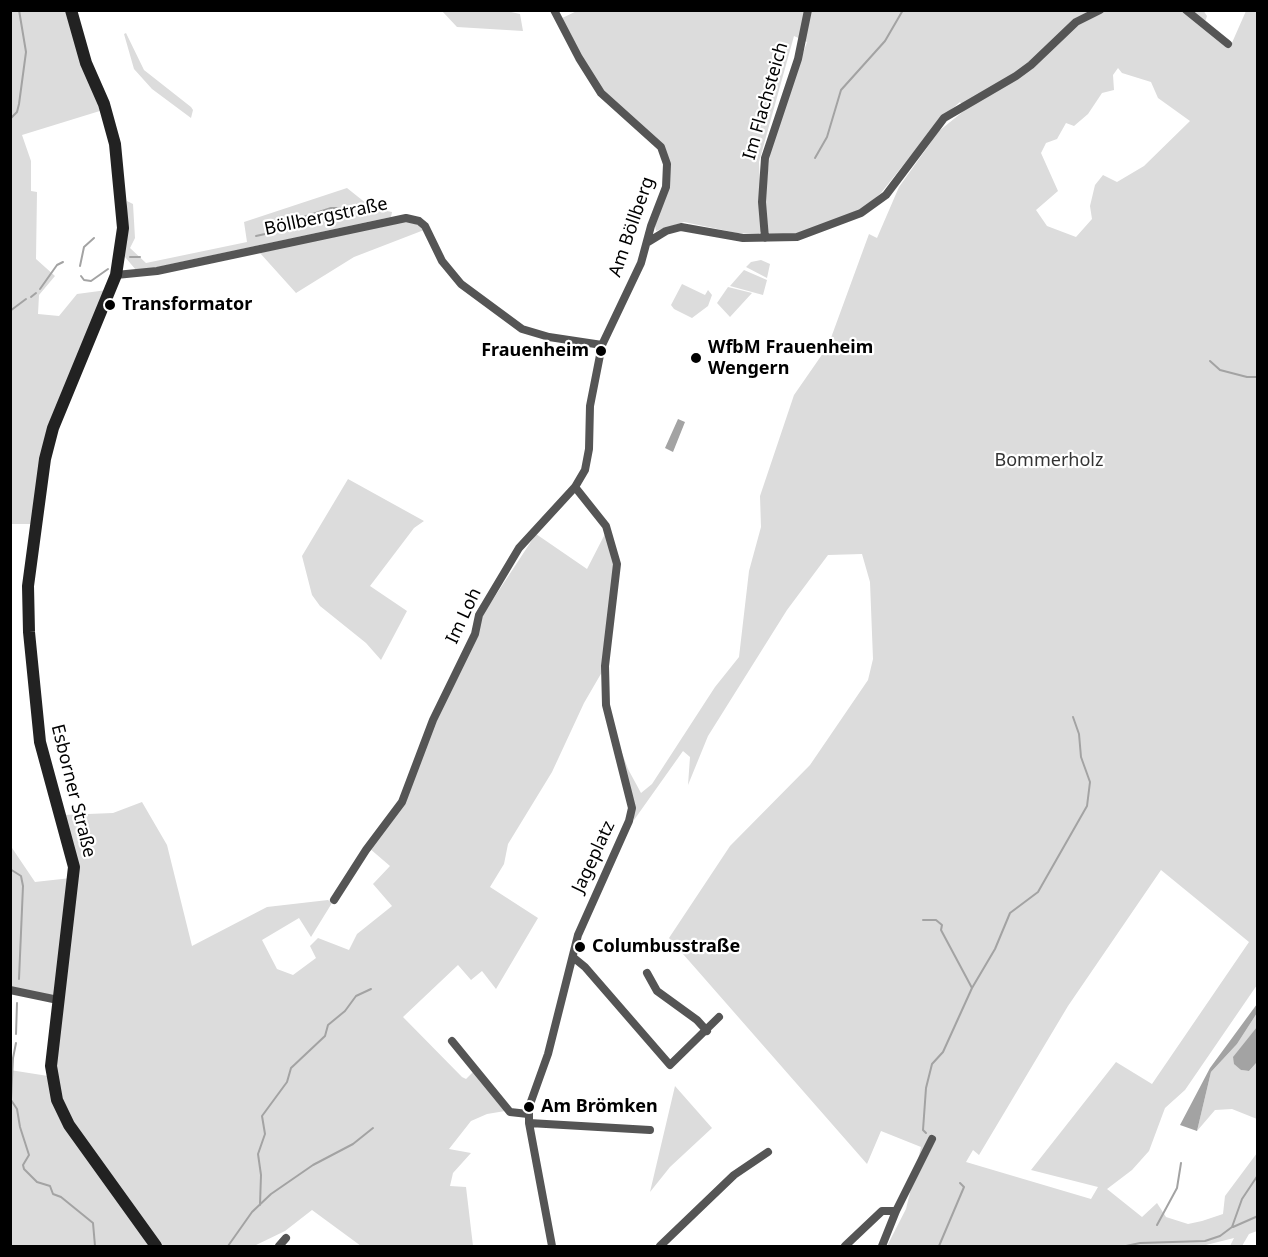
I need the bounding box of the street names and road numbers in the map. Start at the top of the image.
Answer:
street label: Im Flachsteich [739,40,793,162]
street label: Am Böllberg [605,174,659,280]
street label: Böllbergstraße [263,193,389,241]
street label: Im Loh [442,585,486,647]
street label: Esborner Straße [46,722,100,860]
street label: Jageplatz [568,818,620,896]

